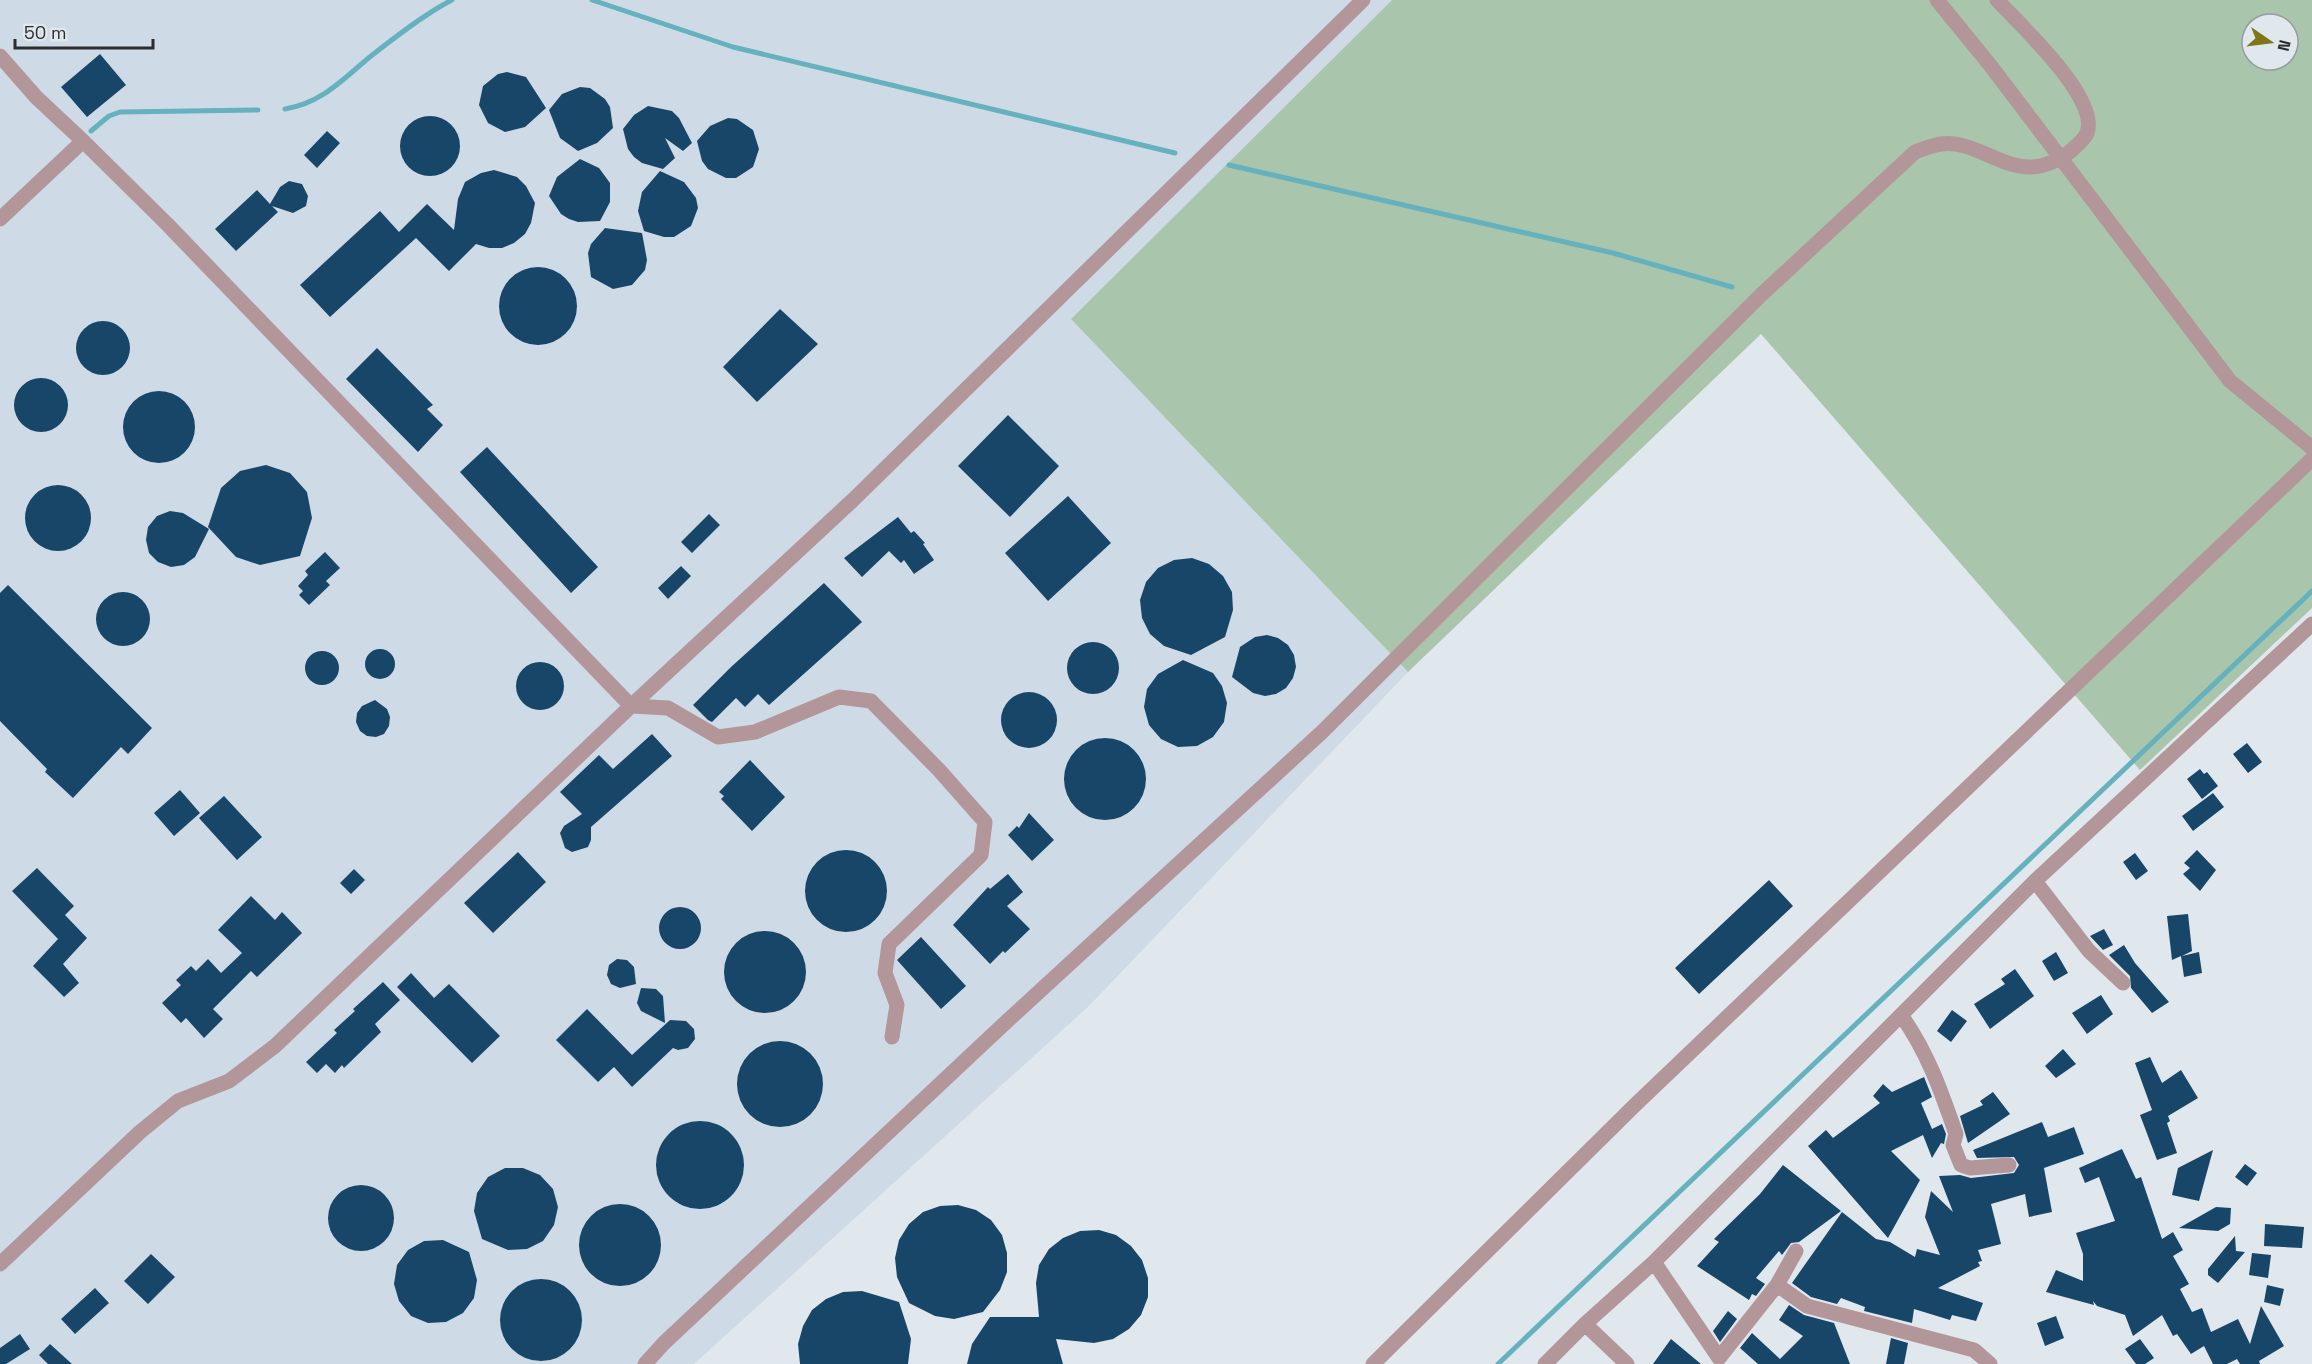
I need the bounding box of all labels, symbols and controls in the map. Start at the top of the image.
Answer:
scale bar [15,12,153,50]
north arrow [2240,12,2300,72]
text: 50 m [24,21,66,44]
text: N [2273,38,2296,53]

